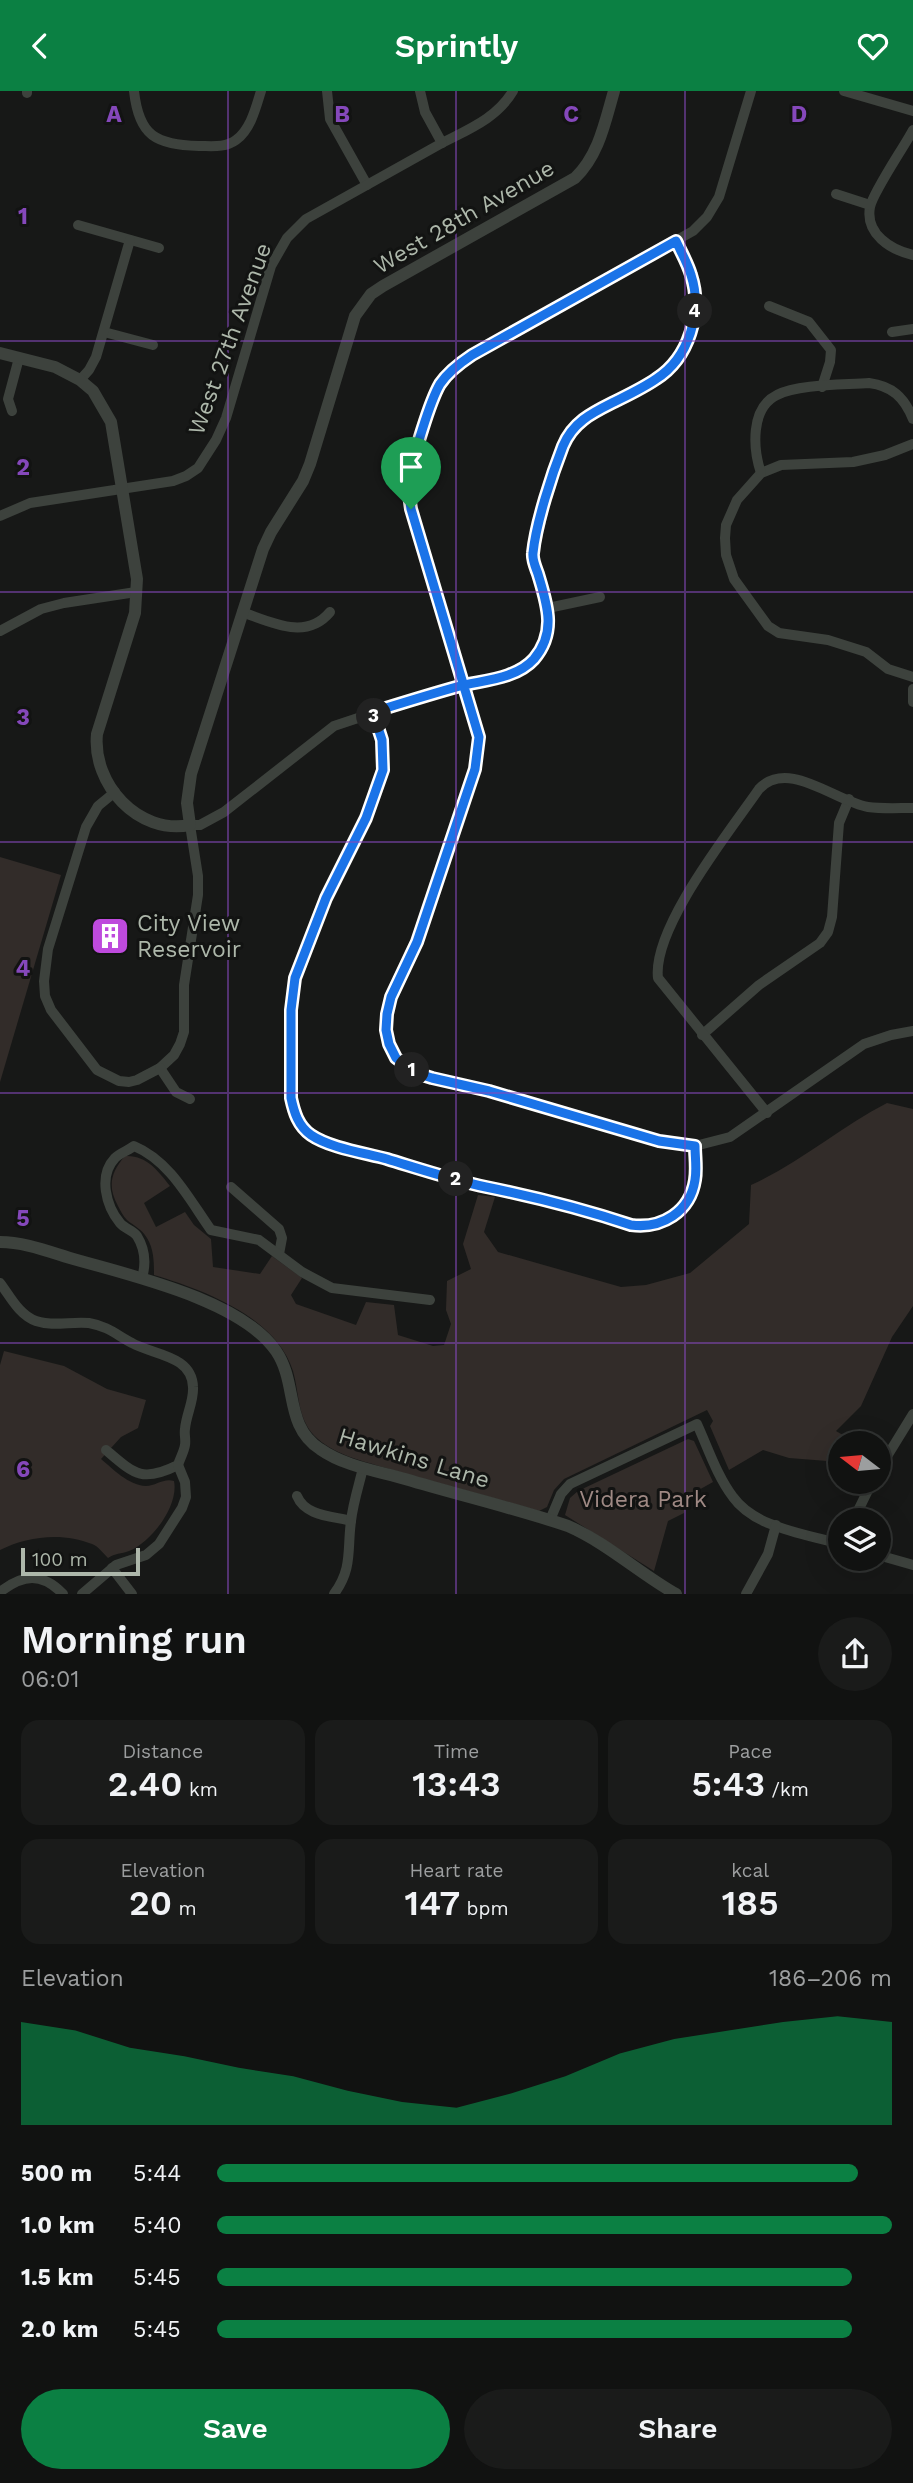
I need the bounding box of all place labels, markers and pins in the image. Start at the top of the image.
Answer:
pin: 4 [678,293,712,329]
pin [381,437,441,509]
pin: 3 [356,699,392,733]
place label: City View Reservoir [137,910,241,963]
building icon: City View Reservoir [89,915,131,957]
pin: 1 [394,1053,430,1087]
pin: 2 [438,1161,474,1197]

